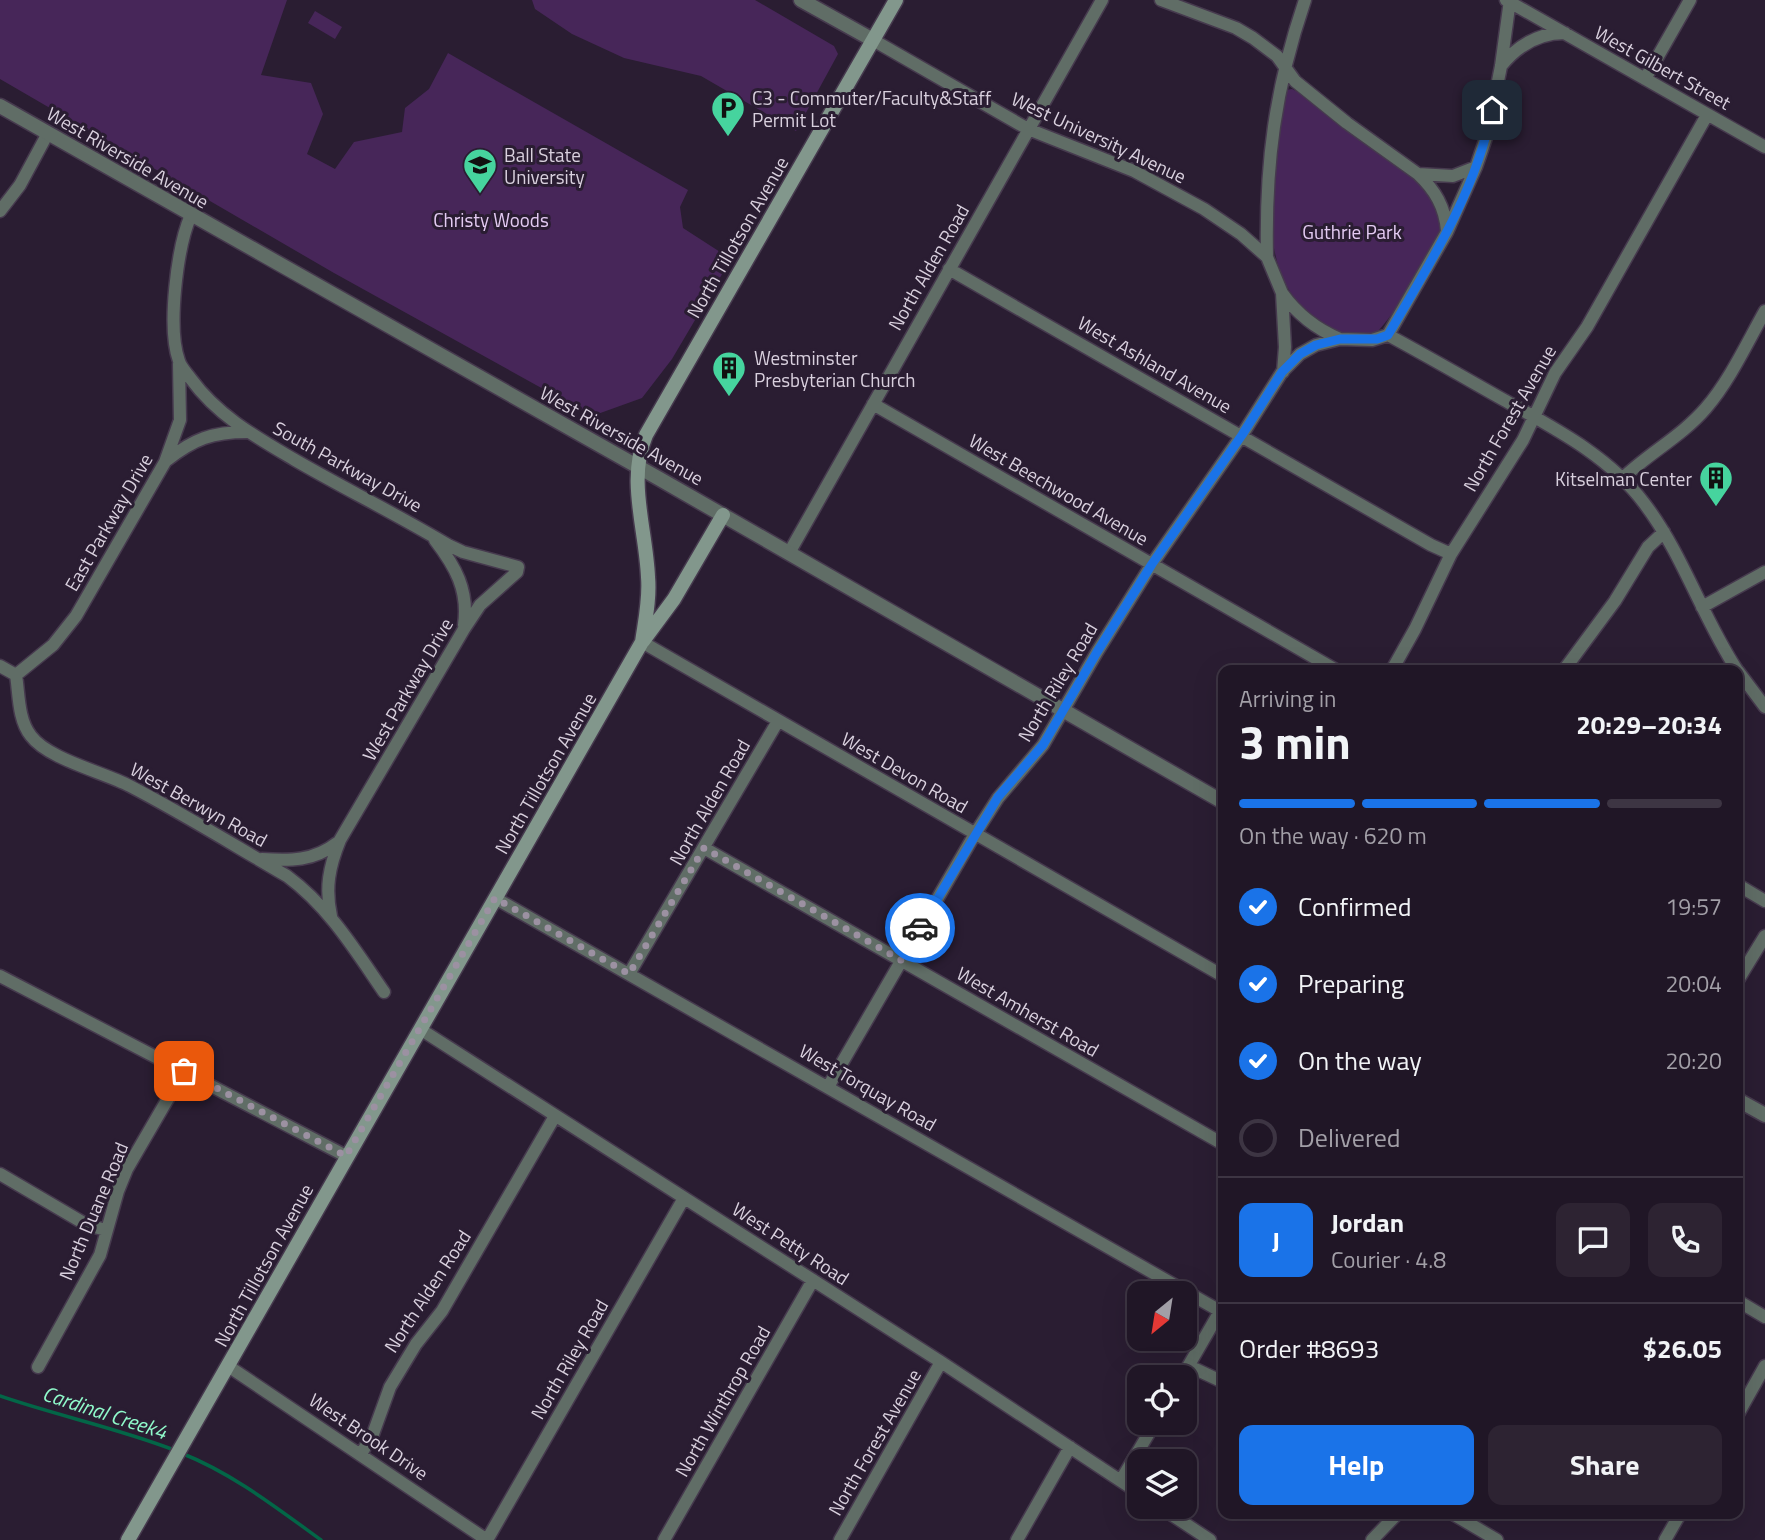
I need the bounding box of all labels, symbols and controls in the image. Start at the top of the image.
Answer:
street label: West Gilbert Street [1590,17,1737,117]
pin [1462,80,1522,140]
place label: C3 - Commuter/Faculty&Staff Permit Lot [752,83,992,134]
street label: West University Avenue [1007,84,1191,190]
parking icon: C3 - Commuter/Faculty&Staff Permit Lot [709,89,747,138]
icon: home [1473,91,1511,129]
street label: West Riverside Avenue [42,99,214,215]
place label: Ball State University [504,140,585,191]
school or university icon: Ball State University [461,146,499,195]
street label: North Tillotson Avenue [679,151,795,323]
street label: North Alden Road [880,199,976,335]
park label: Christy Woods [433,205,549,234]
park label: Guthrie Park [1302,217,1402,246]
street label: West Ashland Avenue [1072,308,1238,420]
street label: North Forest Avenue [1455,339,1563,497]
place label: Westminster Presbyterian Church [754,343,915,394]
building icon: Westminster Presbyterian Church [710,349,748,398]
street label: West Riverside Avenue [535,378,709,492]
street label: South Parkway Drive [268,413,428,519]
street label: West Beechwood Avenue [964,426,1154,552]
street label: East Parkway Drive [57,448,159,596]
building icon: Kitselman Center [1697,459,1735,508]
place label: Kitselman Center [1555,464,1692,493]
street label: West Parkway Drive [354,612,460,766]
street label: North Riley Road [1010,617,1104,747]
text: Arriving in [1239,681,1336,716]
street label: North Tillotson Avenue [487,687,603,859]
text: 20:29–20:34 [1576,705,1722,744]
text: 3 min [1239,707,1351,777]
street label: West Devon Road [836,724,974,820]
street label: North Alden Road [661,734,757,870]
street label: West Berwyn Road [125,754,273,854]
text: On the way · 620 m [1239,818,1427,853]
text: Confirmed [1298,887,1412,926]
icon: check [1239,888,1277,926]
text: 19:57 [1665,889,1722,924]
courier [885,893,955,963]
icon: car [901,909,939,947]
street label: West Amherst Road [951,958,1105,1064]
text: Preparing [1298,964,1404,1003]
icon: check [1239,965,1277,1003]
text: 20:04 [1665,966,1722,1001]
street label: West Torquay Road [794,1036,942,1138]
pin [154,1041,214,1101]
text: On the way [1298,1041,1422,1080]
icon: check [1239,1042,1277,1080]
text: 20:20 [1665,1043,1722,1078]
icon: bag [165,1052,203,1090]
text: Delivered [1298,1118,1401,1157]
street label: North Duane Road [51,1137,135,1285]
street label: North Tillotson Avenue [206,1178,320,1352]
street label: West Petty Road [727,1194,855,1292]
text: Jordan [1331,1203,1404,1242]
button: chat [1556,1203,1630,1277]
button: phone [1648,1203,1722,1277]
text: J [1272,1221,1280,1260]
street label: North Alden Road [376,1224,478,1358]
text: Courier · 4.8 [1331,1242,1446,1277]
north arrow [1127,1281,1197,1351]
map controls [1127,1281,1197,1519]
street label: North Riley Road [523,1293,615,1425]
street label: North Winthrop Road [667,1320,777,1482]
text: Order #8693 [1239,1329,1379,1368]
text: $26.05 [1643,1329,1722,1368]
street label: North Forest Avenue [820,1363,928,1521]
button: locate [1127,1365,1197,1435]
water label: Cardinal Creek4 [38,1377,172,1447]
street label: West Brook Drive [303,1385,435,1487]
button: Help [1239,1425,1474,1505]
button: Share [1488,1425,1722,1505]
button: layers [1127,1449,1197,1519]

